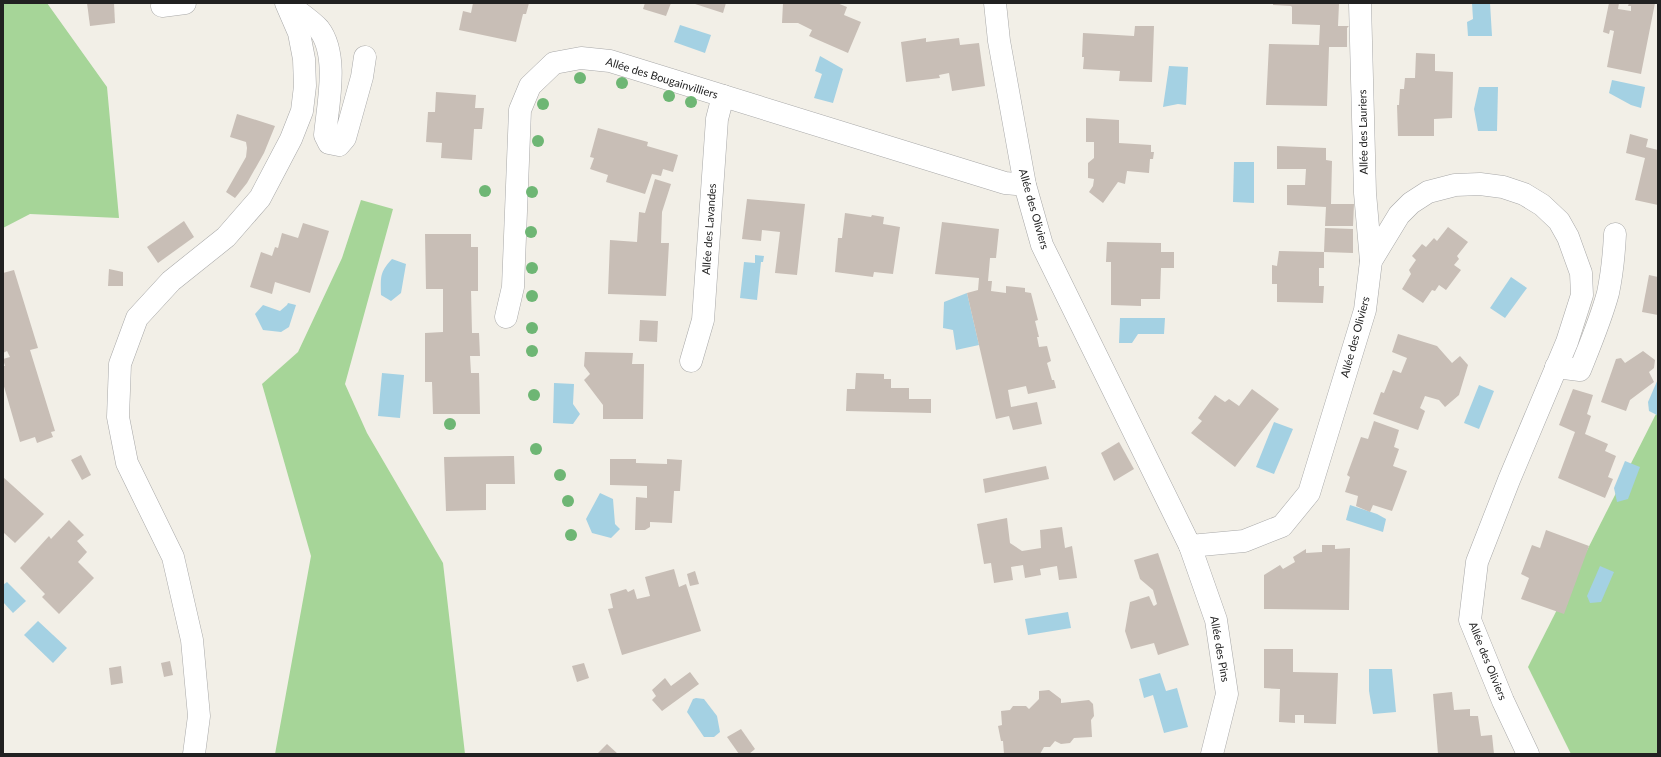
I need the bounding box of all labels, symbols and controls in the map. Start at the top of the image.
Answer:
street label: Allée des Bougainvilliers [605,54,720,101]
street label: Allée des Lauriers [1355,89,1370,175]
street label: Allée des Oliviers [1017,167,1052,251]
street label: Allée des Lavandes [699,183,718,275]
street label: Allée des Oliviers [1337,295,1372,379]
street label: Allée des Pins [1208,615,1233,683]
street label: Allée des Oliviers [1467,620,1510,702]

